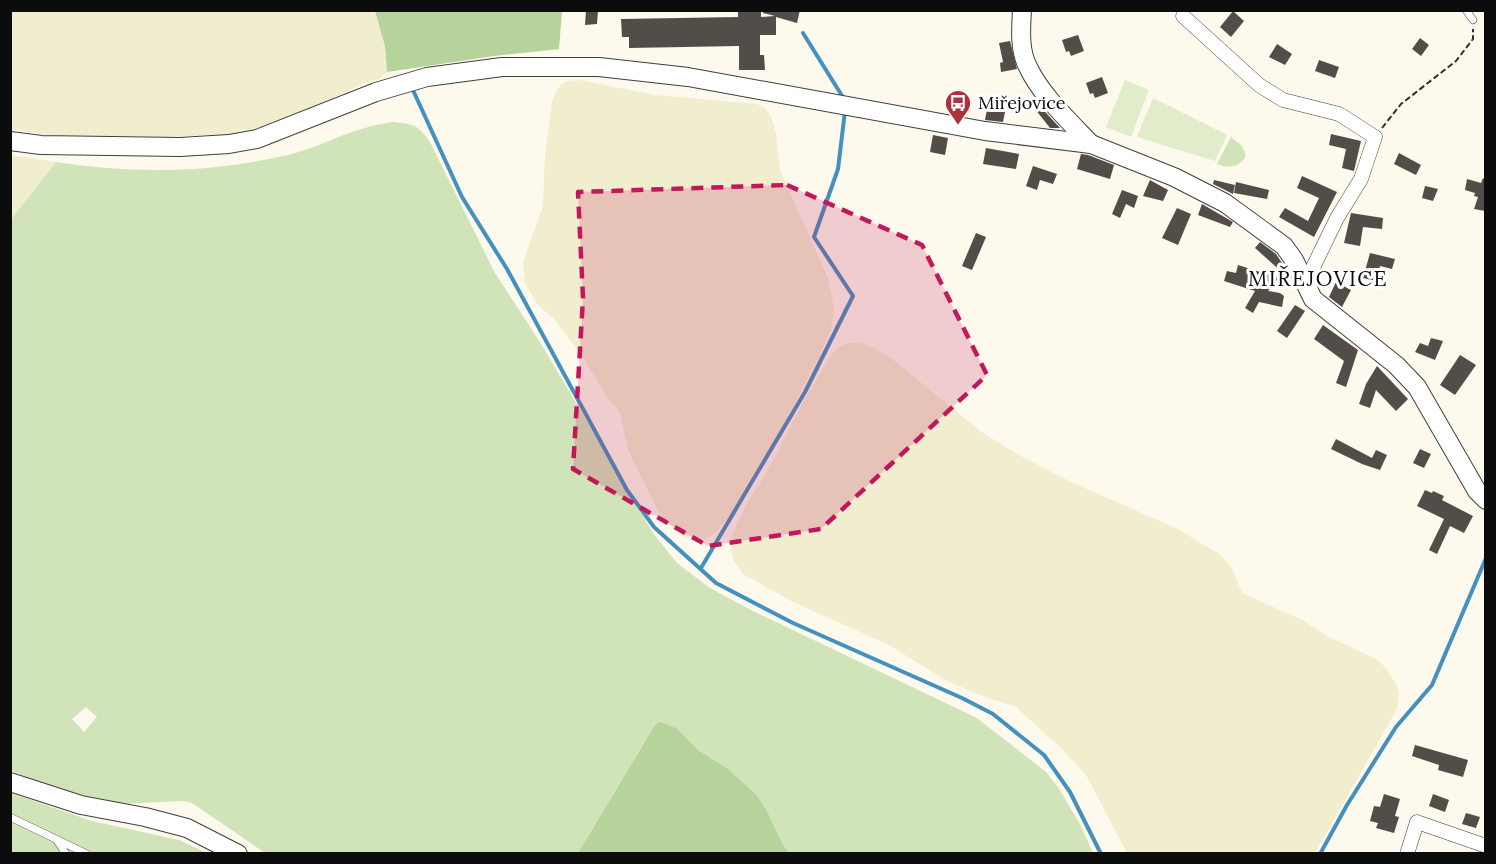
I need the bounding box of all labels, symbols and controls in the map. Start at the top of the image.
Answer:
bus stop icon: Miřejovice [943,88,973,126]
place label: Miřejovice [978,91,1066,114]
district label: MIŘEJOVICE [1248,265,1388,292]

